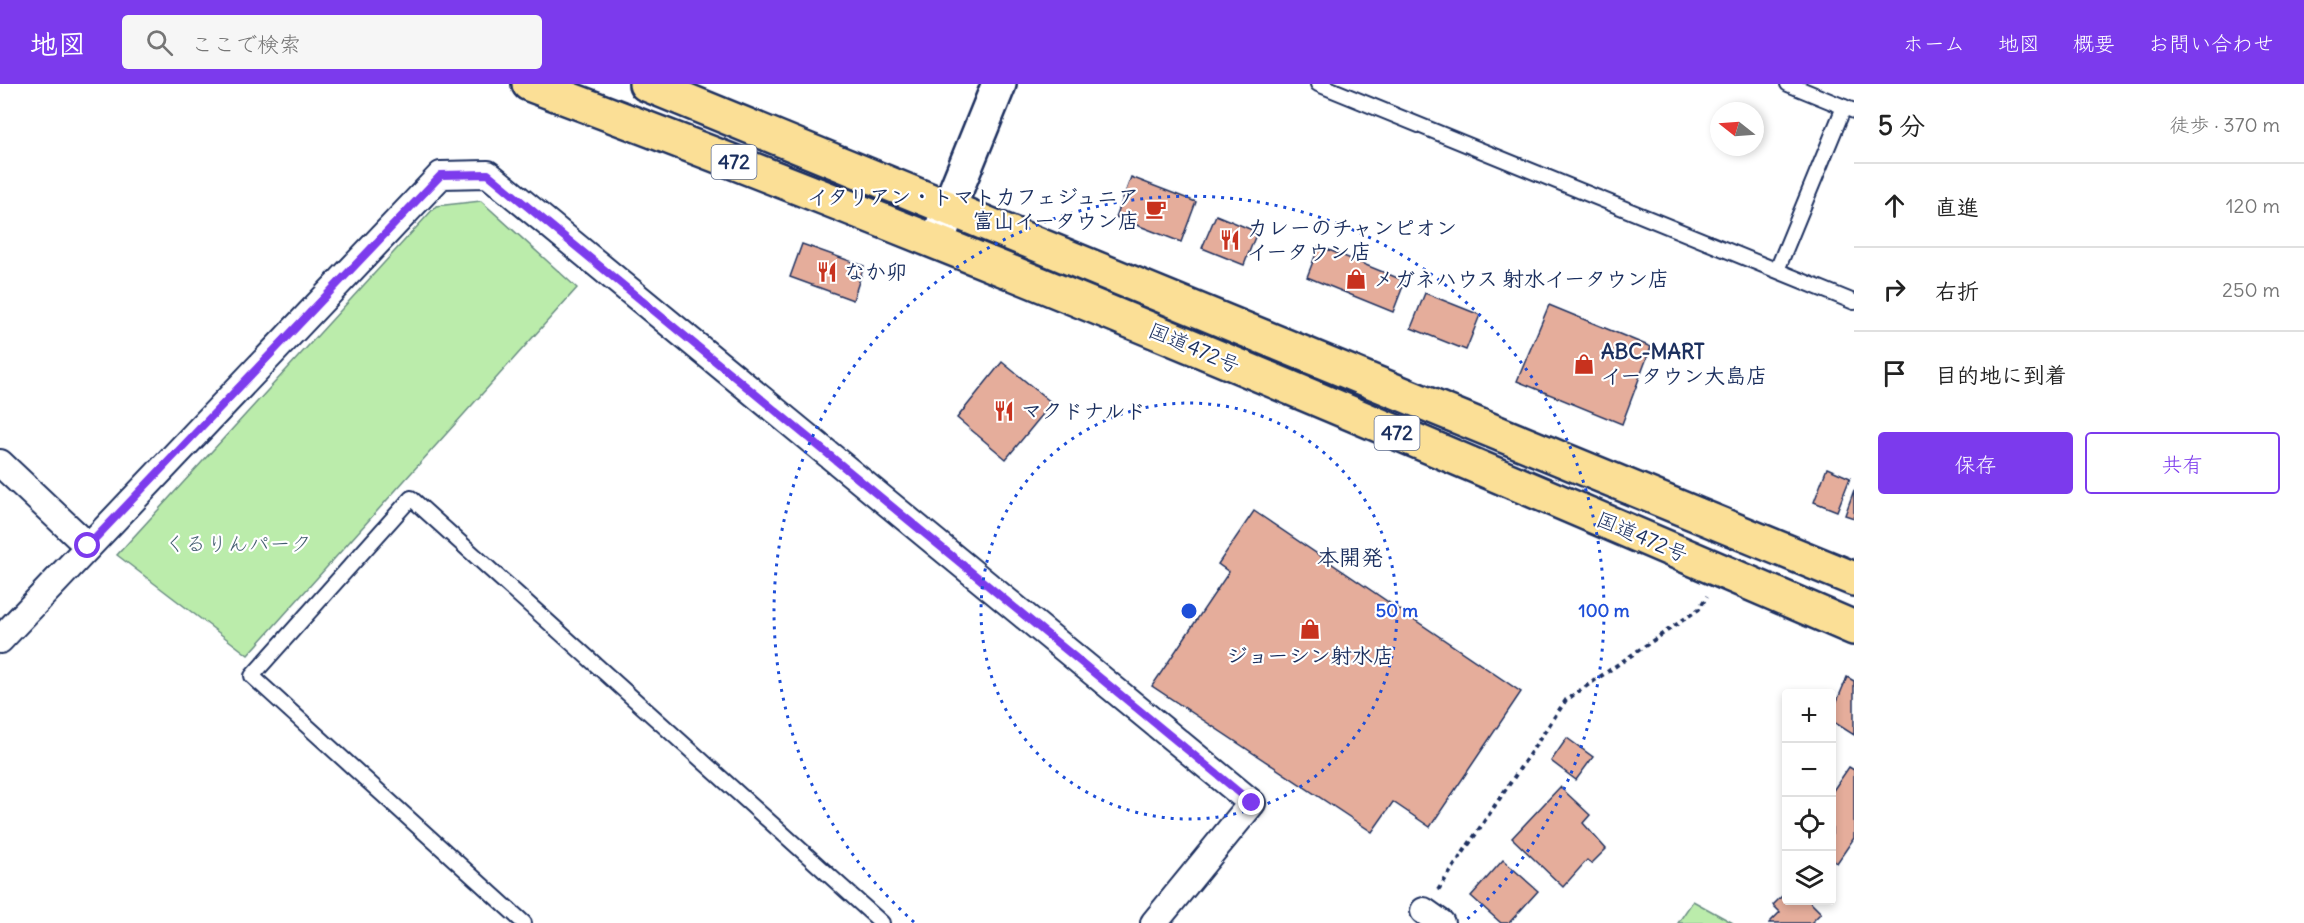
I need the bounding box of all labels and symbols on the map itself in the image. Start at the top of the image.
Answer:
north arrow [1710,102,1764,156]
road number: 472 [712,145,756,179]
place label: イタリアン・トマトカフェジュニア 富山イータウン店 [807,183,1139,234]
cafe icon: イタリアン・トマトカフェジュニア 富山イータウン店 [1144,197,1168,221]
place label: カレーのチャンピオン イータウン店 [1247,214,1457,265]
restaurant icon: カレーのチャンピオン イータウン店 [1218,228,1242,252]
place label: なか卯 [844,258,907,285]
restaurant icon: なか卯 [815,260,839,284]
place label: メガネハウス 射水イータウン店 [1373,265,1669,292]
shop icon: メガネハウス 射水イータウン店 [1344,267,1368,291]
street label: 国道472号 [1144,316,1244,379]
place label: ABC-MART イータウン大島店 [1601,338,1767,389]
shop icon: ABC-MART イータウン大島店 [1572,352,1596,376]
place label: マクドナルド [1021,397,1146,424]
restaurant icon: マクドナルド [992,399,1016,423]
road number: 472 [1374,416,1420,450]
street label: 国道472号 [1592,505,1692,568]
park label: くるりんパーク [165,530,312,557]
route start [74,532,100,558]
district label: 本開発 [1317,543,1383,571]
text: 50 m [1376,599,1418,622]
text: 100 m [1579,599,1630,622]
centre of rings [1179,601,1199,621]
shop icon: ジョーシン射水店 [1298,617,1322,641]
place label: ジョーシン射水店 [1226,642,1394,669]
route end [1238,789,1264,815]

